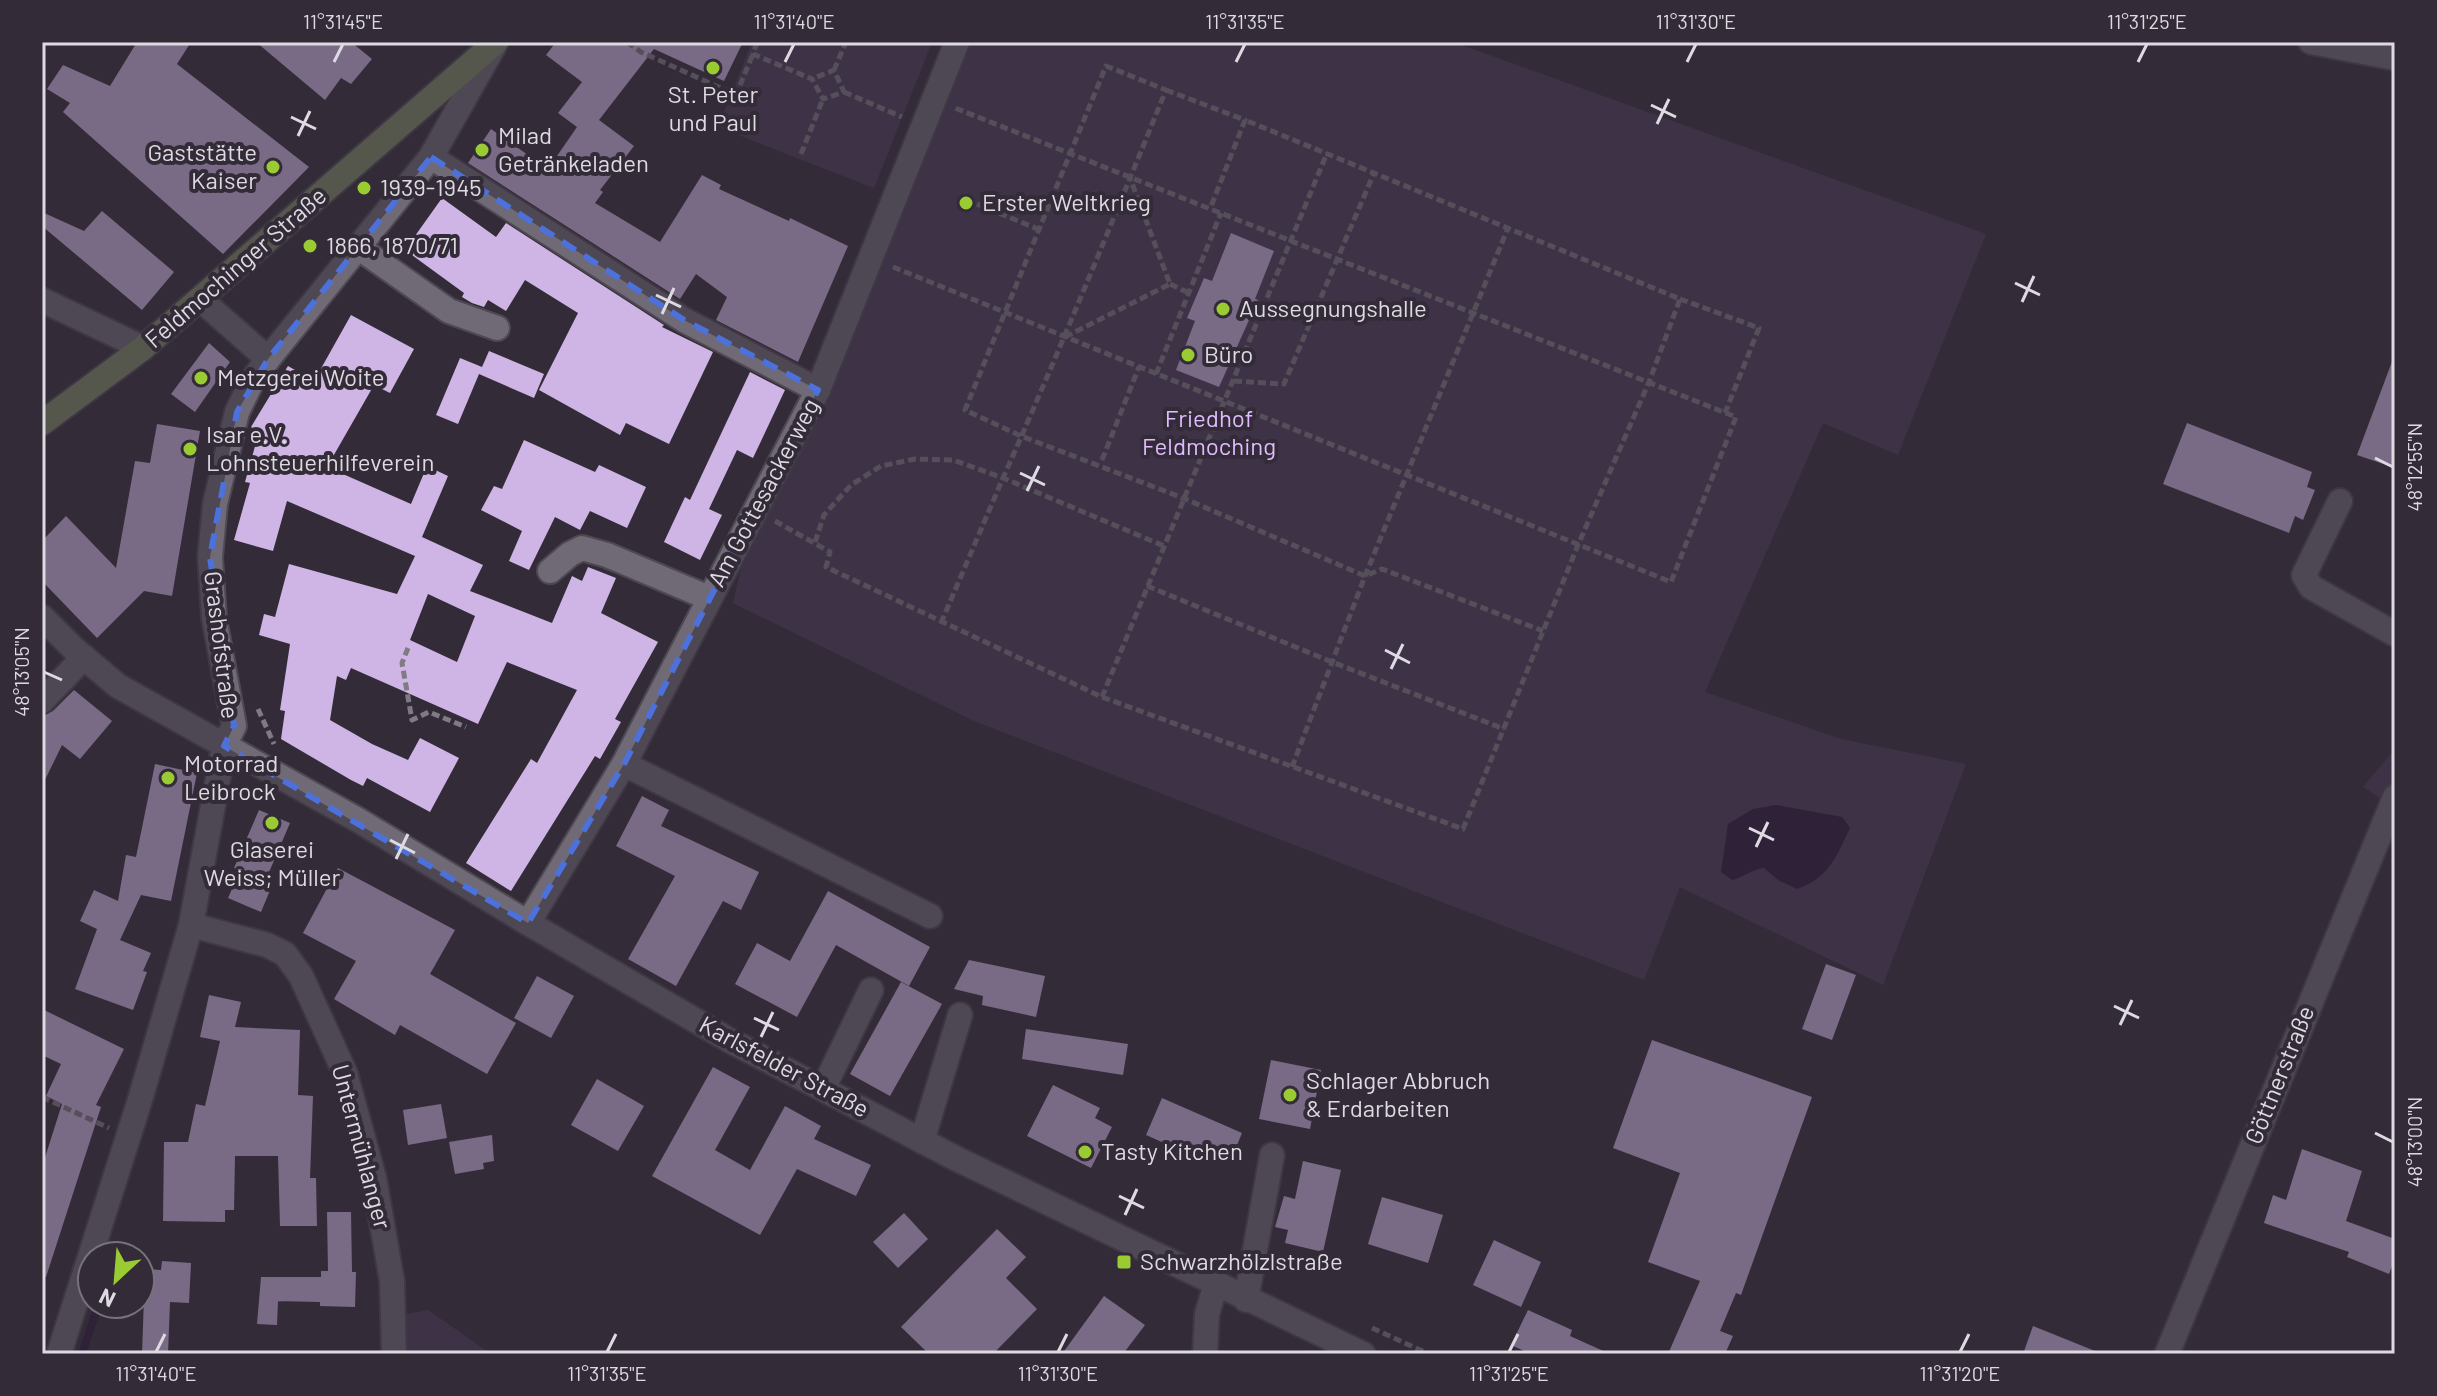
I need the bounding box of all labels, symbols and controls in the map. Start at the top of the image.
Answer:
text: 11°31'45"E [303,9,383,33]
text: 11°31'40"E [754,9,834,33]
text: 11°31'35"E [1205,9,1285,33]
text: 11°31'30"E [1656,9,1736,33]
text: 11°31'25"E [2107,9,2187,33]
marker: St. Peter und Paul [704,59,722,77]
place label: St. Peter und Paul [668,79,759,136]
place label: Milad Getränkeladen [498,120,649,177]
place label: Gaststätte Kaiser [148,137,257,194]
marker: Milad Getränkeladen [473,141,491,159]
marker: Gaststätte Kaiser [264,158,282,176]
place label: 1939-1945 [380,172,482,201]
marker: 1939-1945 [355,179,373,197]
street label: Feldmochinger Straße [139,180,331,353]
place label: Erster Weltkrieg [982,187,1151,216]
marker: Erster Weltkrieg [957,194,975,212]
place label: 1866, 1870/71 [326,230,458,259]
marker: 1866, 1870/71 [301,237,319,255]
place label: Aussegnungshalle [1239,293,1427,322]
marker: Aussegnungshalle [1214,300,1232,318]
place label: Büro [1204,339,1253,368]
marker: Büro [1179,346,1197,364]
place label: Metzgerei Woite [217,362,384,391]
marker: Metzgerei Woite [192,369,210,387]
street label: Am Gottesackerweg [701,393,825,591]
park label: Friedhof Feldmoching [1142,403,1276,460]
place label: Isar e.V. Lohnsteuerhilfeverein [206,419,434,476]
text: 48°12'55"N [2402,423,2426,511]
marker: Isar e.V. Lohnsteuerhilfeverein [181,440,199,458]
street label: Grashofstraße [199,569,246,720]
text: 48°13'05"N [9,627,33,717]
place label: Motorrad Leibrock [184,748,278,805]
marker: Motorrad Leibrock [159,769,177,787]
marker: Glaserei Weiss; Müller [263,814,281,832]
place label: Glaserei Weiss; Müller [204,834,340,891]
street label: Göttnerstraße [2238,1001,2319,1148]
street label: Karlsfelder Straße [695,1009,874,1123]
street label: Untermühlanger [327,1061,398,1232]
place label: Schlager Abbruch & Erdarbeiten [1306,1065,1490,1122]
marker: Schlager Abbruch & Erdarbeiten [1281,1086,1299,1104]
text: 48°13'00"N [2402,1097,2426,1187]
place label: Tasty Kitchen [1101,1136,1243,1165]
marker: Tasty Kitchen [1076,1143,1094,1161]
north arrow [76,1240,156,1320]
place label: Schwarzhölzlstraße [1140,1246,1343,1275]
marker: Schwarzhölzlstraße [1115,1253,1133,1271]
text: N [95,1284,119,1314]
text: 11°31'40"E [116,1361,196,1385]
text: 11°31'35"E [567,1361,647,1385]
text: 11°31'30"E [1018,1361,1098,1385]
text: 11°31'25"E [1469,1361,1549,1385]
text: 11°31'20"E [1920,1361,2000,1385]

